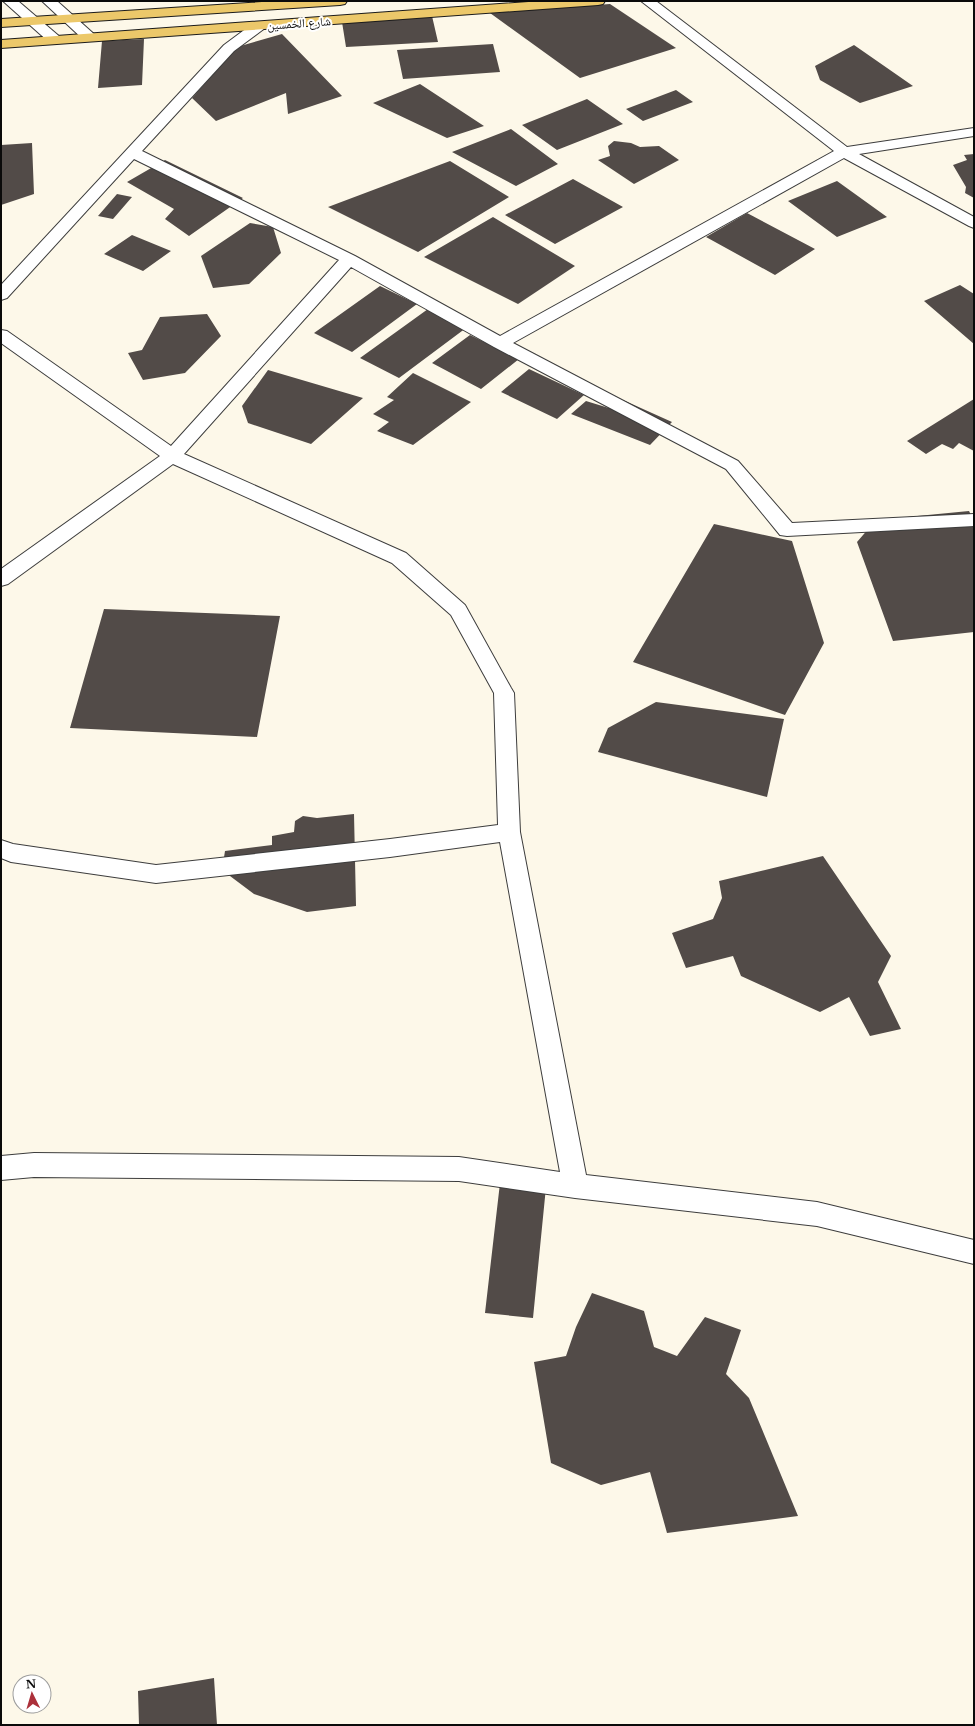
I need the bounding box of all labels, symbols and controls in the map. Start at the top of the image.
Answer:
street label: شارع الخمسين [267,13,332,34]
north arrow [12,1674,52,1714]
text: N [25,1677,38,1691]

